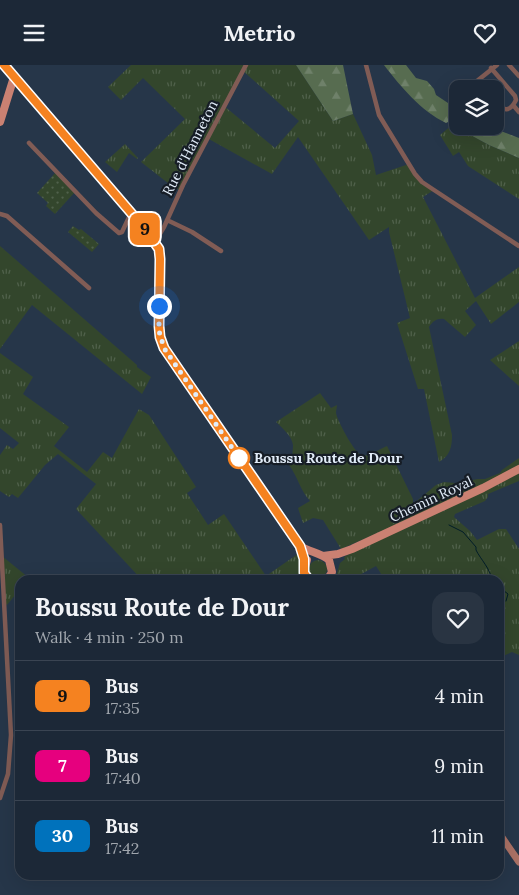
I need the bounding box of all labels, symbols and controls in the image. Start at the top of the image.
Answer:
icon: menu [20,19,48,47]
text: Metrio [223,19,296,47]
icon: heart [471,19,499,47]
map controls [449,80,504,135]
button: layers [449,80,504,135]
street label: Rue d'Hanneton [158,97,222,199]
line badge: 9 [129,213,161,245]
text: 9 [140,217,150,240]
your location [147,294,172,319]
marker: Boussu Route de Dour [228,447,250,469]
place label: Boussu Route de Dour [254,449,402,467]
street label: Chemin Royal [387,472,476,526]
text: Boussu Route de Dour [35,592,289,623]
button: heart [432,592,484,644]
text: Walk · 4 min · 250 m [35,627,183,647]
text: Bus [105,674,138,698]
text: 9 [57,684,68,707]
text: 4 min [435,684,484,708]
text: 17:35 [105,698,140,718]
text: Bus [105,744,138,768]
text: 7 [58,754,67,777]
text: 9 min [434,754,484,778]
text: 17:40 [105,768,141,788]
text: Bus [105,814,138,838]
text: 30 [52,824,73,847]
text: 11 min [431,824,484,848]
text: 17:42 [105,838,139,858]

